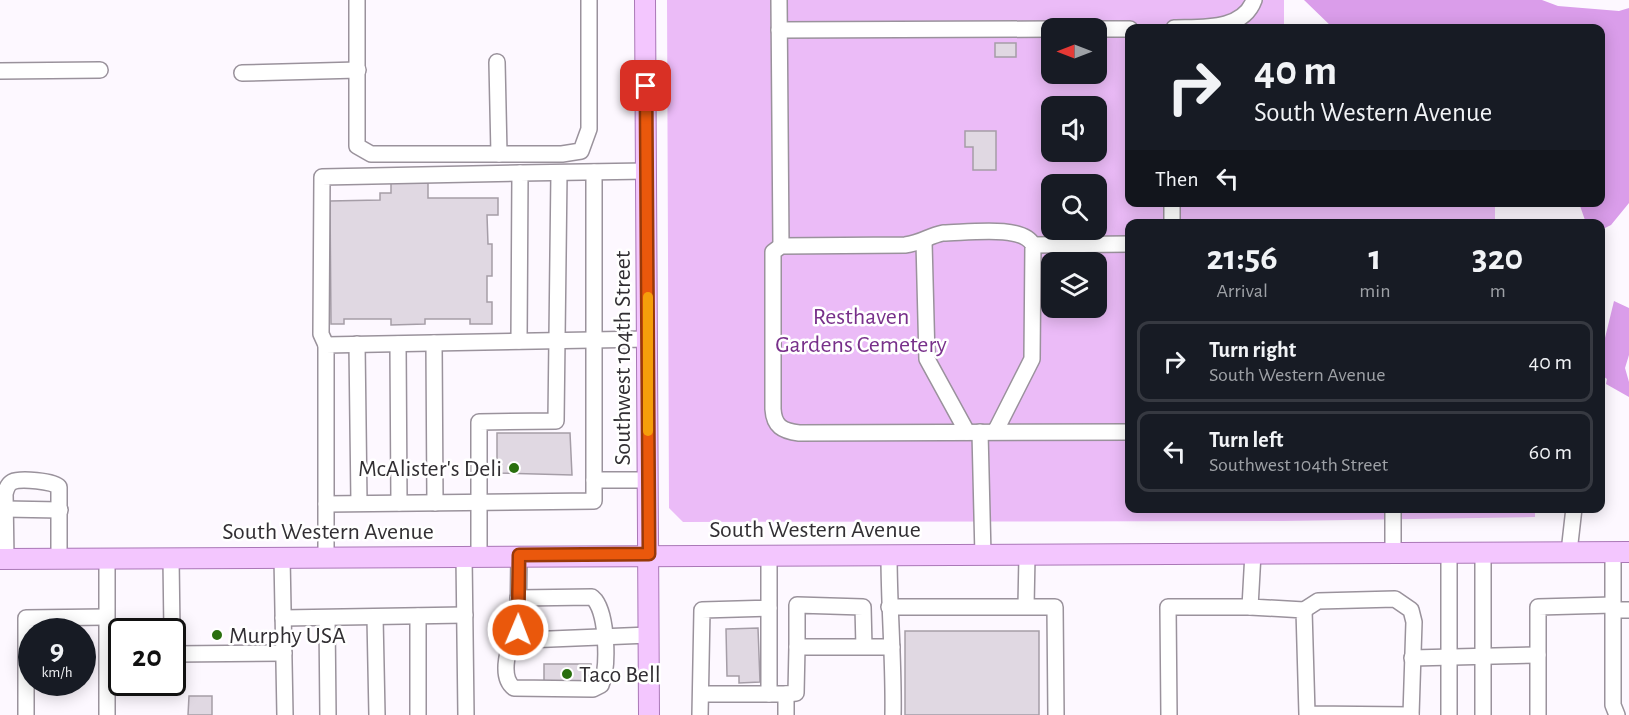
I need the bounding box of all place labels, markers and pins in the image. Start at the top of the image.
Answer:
pin [620,60,671,111]
place label: McAlister's Deli [358,457,502,481]
marker: McAlister's Deli [507,461,521,475]
place label: Murphy USA [229,624,346,648]
marker: Murphy USA [210,628,224,642]
place label: Taco Bell [579,663,661,687]
marker: Taco Bell [560,667,574,681]

